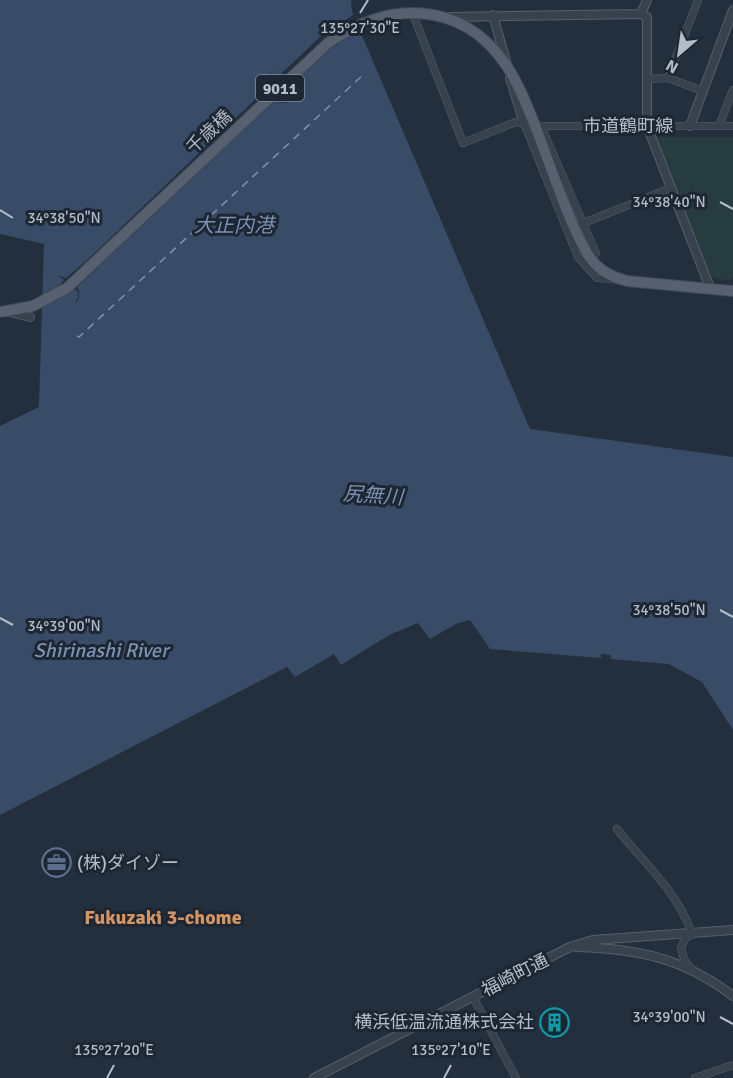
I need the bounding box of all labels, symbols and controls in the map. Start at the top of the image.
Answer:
text: 135°27'30"E [320,19,400,37]
north arrow [649,24,709,84]
text: N [662,55,682,78]
road number: 9011 [256,75,304,101]
street label: 千歳橋 [182,106,236,158]
street label: 市道鶴町線 [583,115,673,137]
text: 34°38'40"N [632,193,706,211]
text: 34°38'50"N [27,209,101,227]
water label: 大正内港 [194,213,277,238]
water label: 尻無川 [342,481,406,510]
text: 34°38'50"N [632,601,706,619]
text: 34°39'00"N [27,617,101,635]
water label: Shirinashi River [34,638,171,663]
office icon: (株)ダイゾー [40,847,72,879]
place label: (株)ダイゾー [77,852,179,874]
district label: Fukuzaki 3-chome [84,905,242,930]
street label: 福崎町通 [478,949,552,1001]
building icon: 横浜低温流通株式会社 [539,1006,571,1038]
text: 34°39'00"N [632,1008,706,1026]
place label: 横浜低温流通株式会社 [354,1011,534,1033]
text: 135°27'20"E [74,1041,154,1059]
text: 135°27'10"E [411,1041,491,1059]

